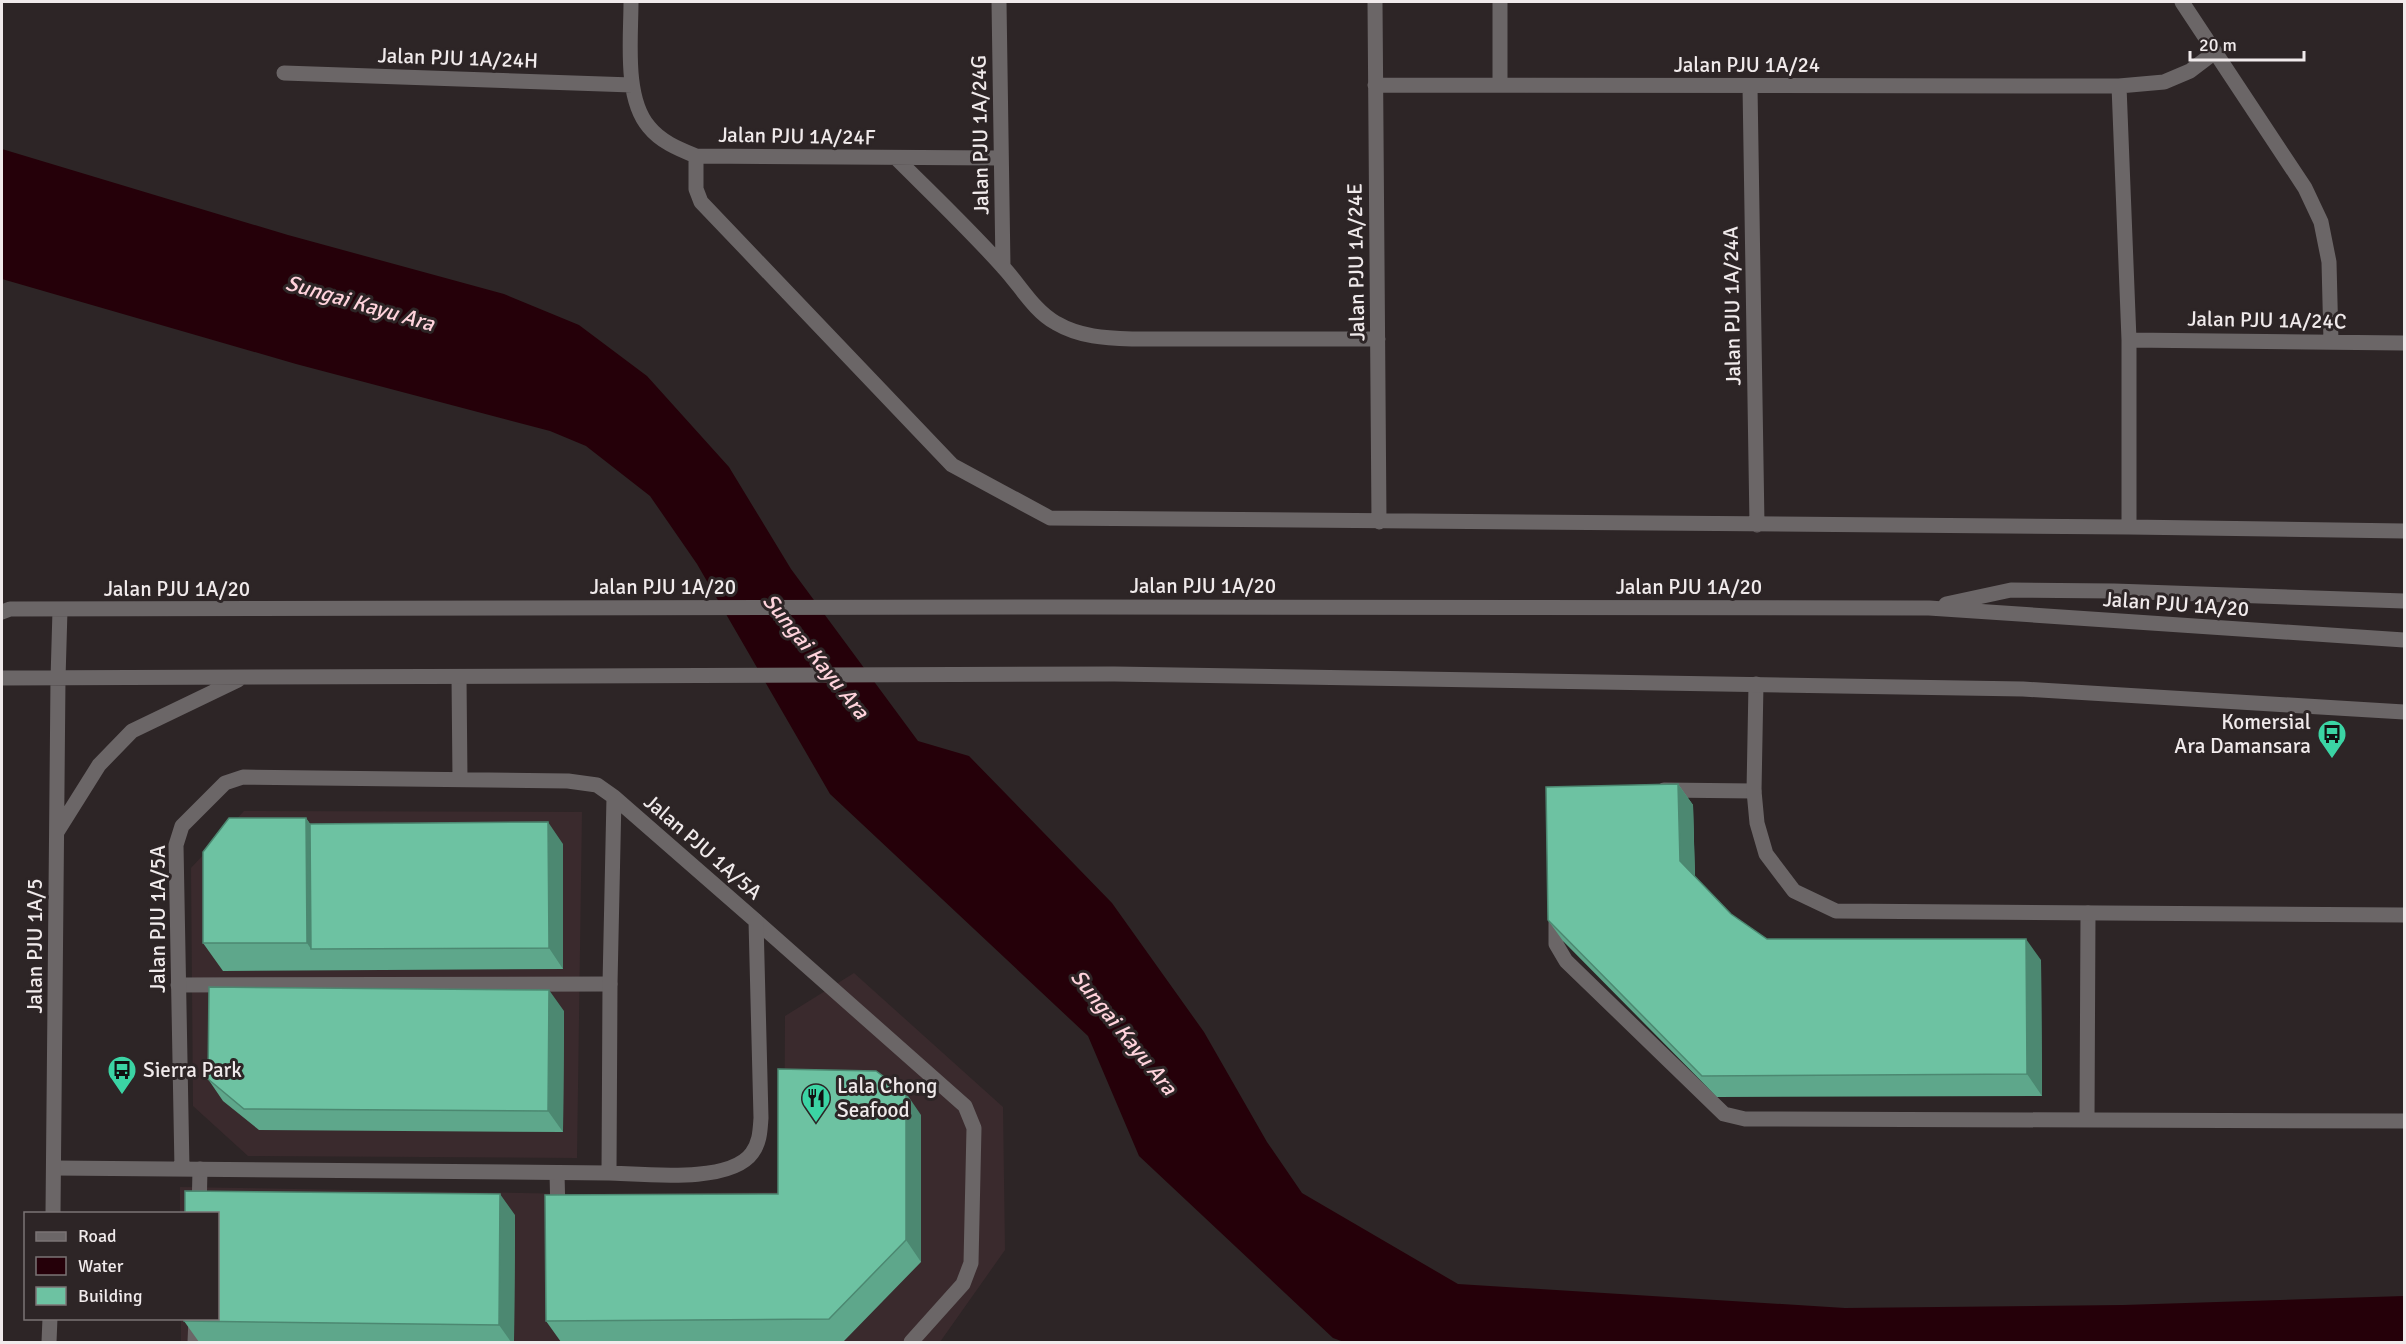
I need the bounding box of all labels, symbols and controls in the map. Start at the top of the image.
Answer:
scale bar [2190,24,2304,62]
text: 20 m [2199,34,2237,56]
street label: Jalan PJU 1A/24H [377,42,539,74]
street label: Jalan PJU 1A/24 [1674,52,1820,78]
street label: Jalan PJU 1A/24G [966,55,994,215]
street label: Jalan PJU 1A/24F [718,122,876,150]
street label: Jalan PJU 1A/24E [1342,183,1370,341]
street label: Jalan PJU 1A/24A [1718,226,1746,386]
water label: Sungai Kayu Ara [282,269,438,337]
street label: Jalan PJU 1A/24C [2187,306,2347,334]
street label: Jalan PJU 1A/20 [1130,573,1276,599]
street label: Jalan PJU 1A/20 [590,574,736,600]
street label: Jalan PJU 1A/20 [1616,574,1762,600]
street label: Jalan PJU 1A/20 [104,576,250,602]
street label: Jalan PJU 1A/20 [2102,586,2250,622]
water label: Sungai Kayu Ara [757,588,875,725]
place label: Komersial Ara Damansara [2174,709,2311,759]
bus stop icon: Komersial Ara Damansara [2316,718,2348,760]
street label: Jalan PJU 1A/5A [639,789,767,905]
street label: Jalan PJU 1A/5A [145,845,171,993]
street label: Jalan PJU 1A/5 [22,878,48,1014]
water label: Sungai Kayu Ara [1065,964,1183,1101]
bus stop icon: Sierra Park [106,1054,138,1096]
place label: Sierra Park [143,1057,242,1083]
place label: Lala Chong Seafood [837,1073,937,1123]
restaurant icon: Lala Chong Seafood [800,1082,832,1124]
legend [24,1212,219,1320]
text: Road [78,1225,117,1247]
text: Water [78,1255,124,1277]
text: Building [78,1285,142,1307]

